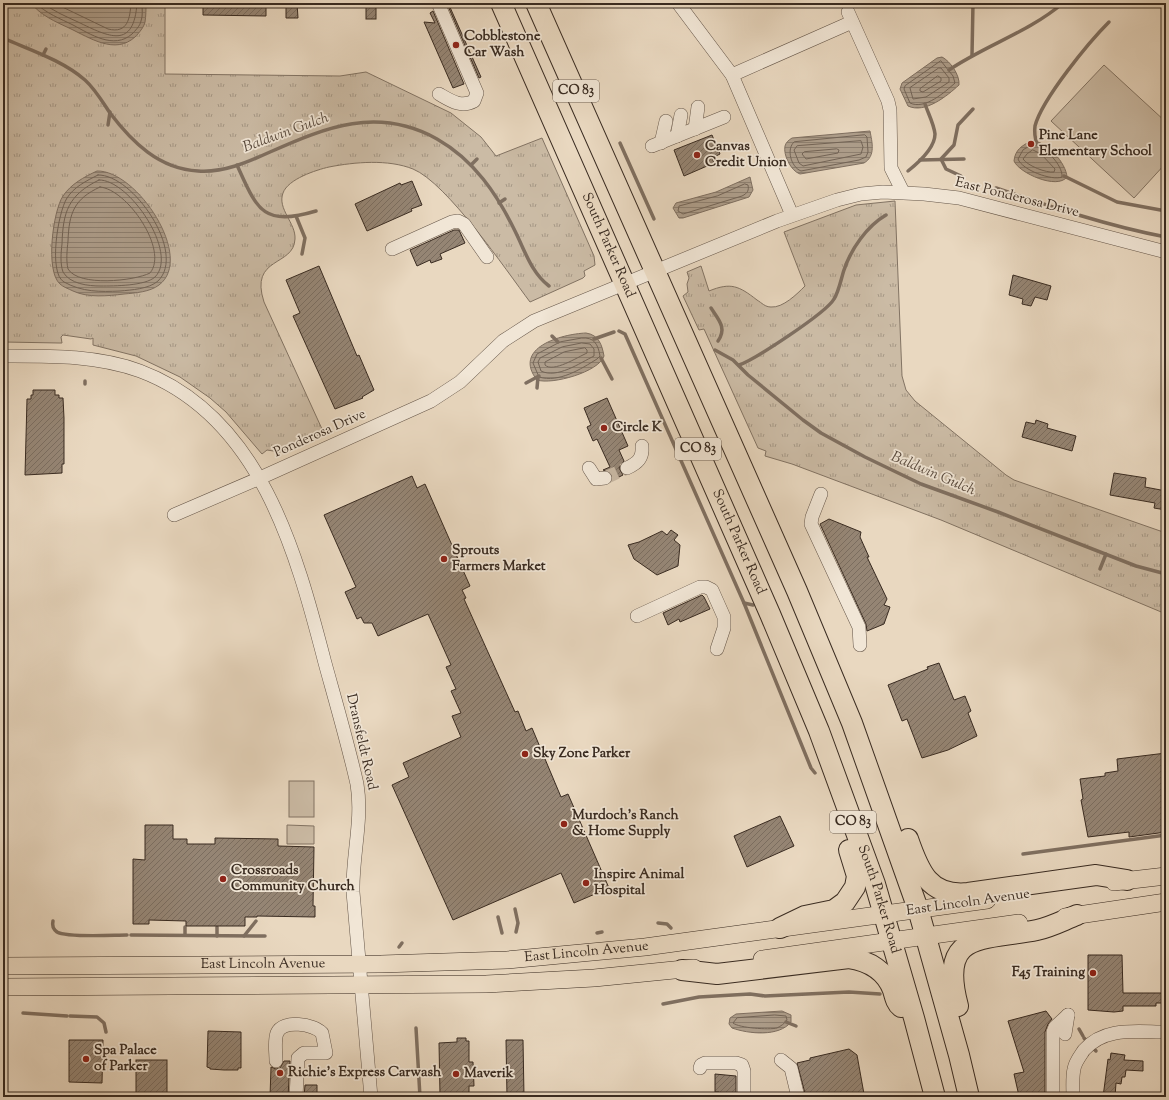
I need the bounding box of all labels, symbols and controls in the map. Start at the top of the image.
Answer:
place label: Cobblestone Car Wash [464,27,541,63]
marker: Cobblestone Car Wash [451,40,461,50]
road number: CO 83 [553,80,599,102]
water label: Baldwin Gulch [240,108,332,158]
place label: Pine Lane Elementary School [1039,126,1152,162]
place label: Canvas Credit Union [705,137,788,173]
marker: Pine Lane Elementary School [1026,139,1036,149]
marker: Canvas Credit Union [692,150,702,160]
street label: East Ponderosa Drive [953,173,1081,223]
street label: South Parker Road [576,190,640,301]
street label: Ponderosa Drive [271,405,369,463]
place label: Circle K [612,418,663,438]
marker: Circle K [599,423,609,433]
road number: CO 83 [675,438,721,460]
water label: Baldwin Gulch [888,447,979,501]
street label: South Parker Road [706,486,770,598]
place label: Sprouts Farmers Market [452,541,546,577]
marker: Sprouts Farmers Market [439,554,449,564]
street label: Dransfeldt Road [340,692,382,792]
place label: Sky Zone Parker [533,744,631,764]
marker: Sky Zone Parker [520,749,530,759]
place label: Murdoch's Ranch & Home Supply [572,806,679,842]
road number: CO 83 [830,811,876,833]
marker: Murdoch's Ranch & Home Supply [559,819,569,829]
street label: South Parker Road [852,842,905,956]
place label: Crossroads Community Church [231,861,355,897]
place label: Inspire Animal Hospital [594,865,684,901]
marker: Crossroads Community Church [218,874,228,884]
marker: Inspire Animal Hospital [581,878,591,888]
street label: East Lincoln Avenue [905,884,1031,922]
street label: East Lincoln Avenue [524,937,650,968]
street label: East Lincoln Avenue [201,954,325,975]
place label: F45 Training [1012,963,1085,983]
marker: F45 Training [1088,968,1098,978]
place label: Spa Palace of Parker [94,1041,157,1077]
marker: Spa Palace of Parker [81,1054,91,1064]
place label: Richie's Express Carwash [288,1063,442,1083]
place label: Maverik [464,1064,514,1084]
marker: Richie's Express Carwash [275,1068,285,1078]
marker: Maverik [451,1069,461,1079]

